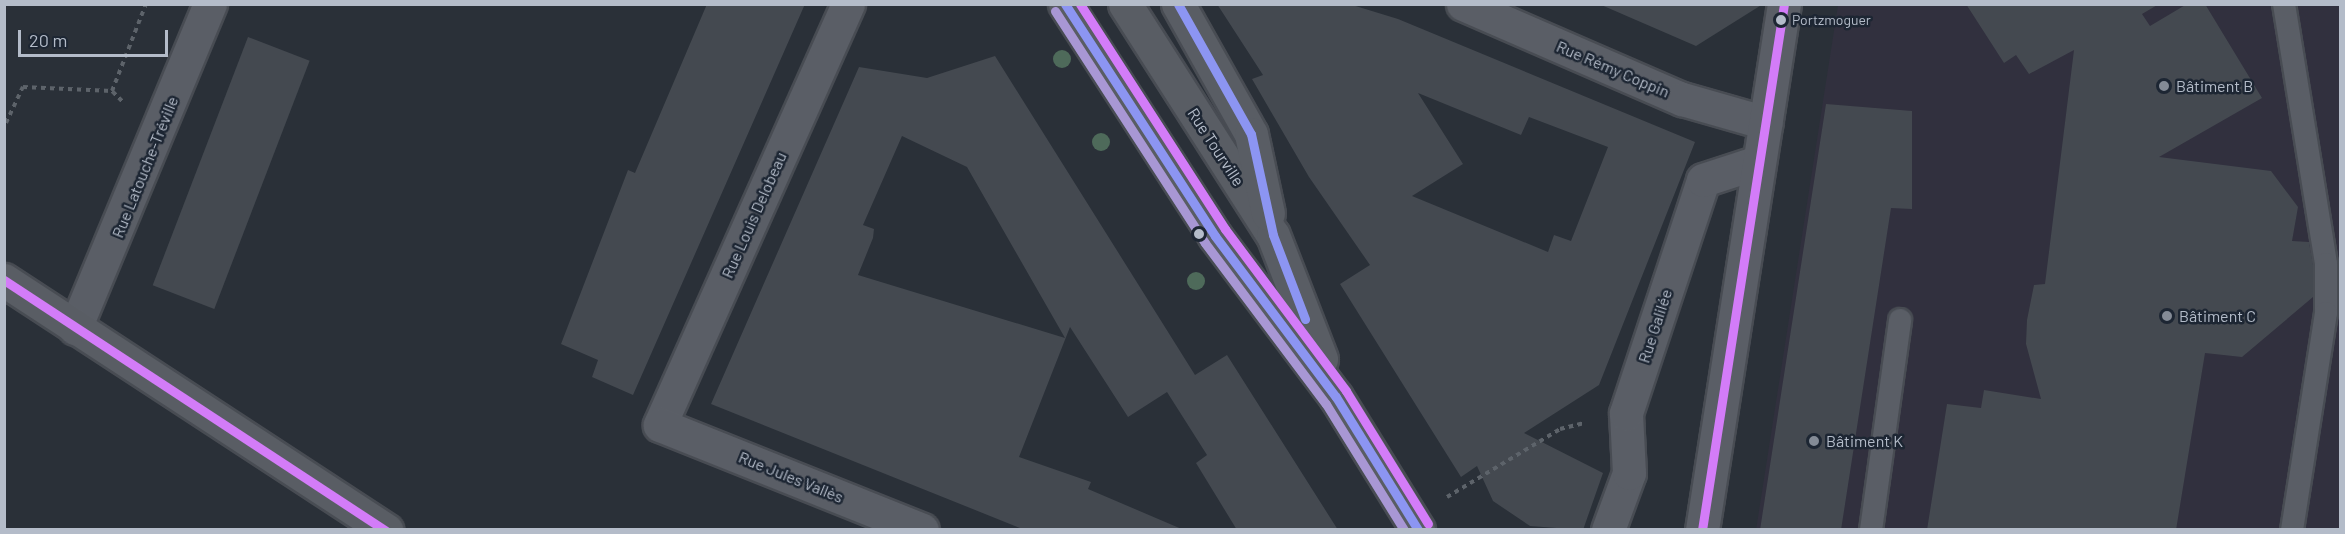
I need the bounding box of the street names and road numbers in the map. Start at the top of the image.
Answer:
street label: Rue Rémy Coppin [1554,37,1672,101]
street label: Rue Latouche-Tréville [108,93,182,241]
street label: Rue Tourville [1184,104,1248,190]
street label: Rue Louis Delobeau [718,149,790,281]
street label: Rue Galilée [1634,287,1676,365]
street label: Rue Jules Vallès [736,447,846,507]

